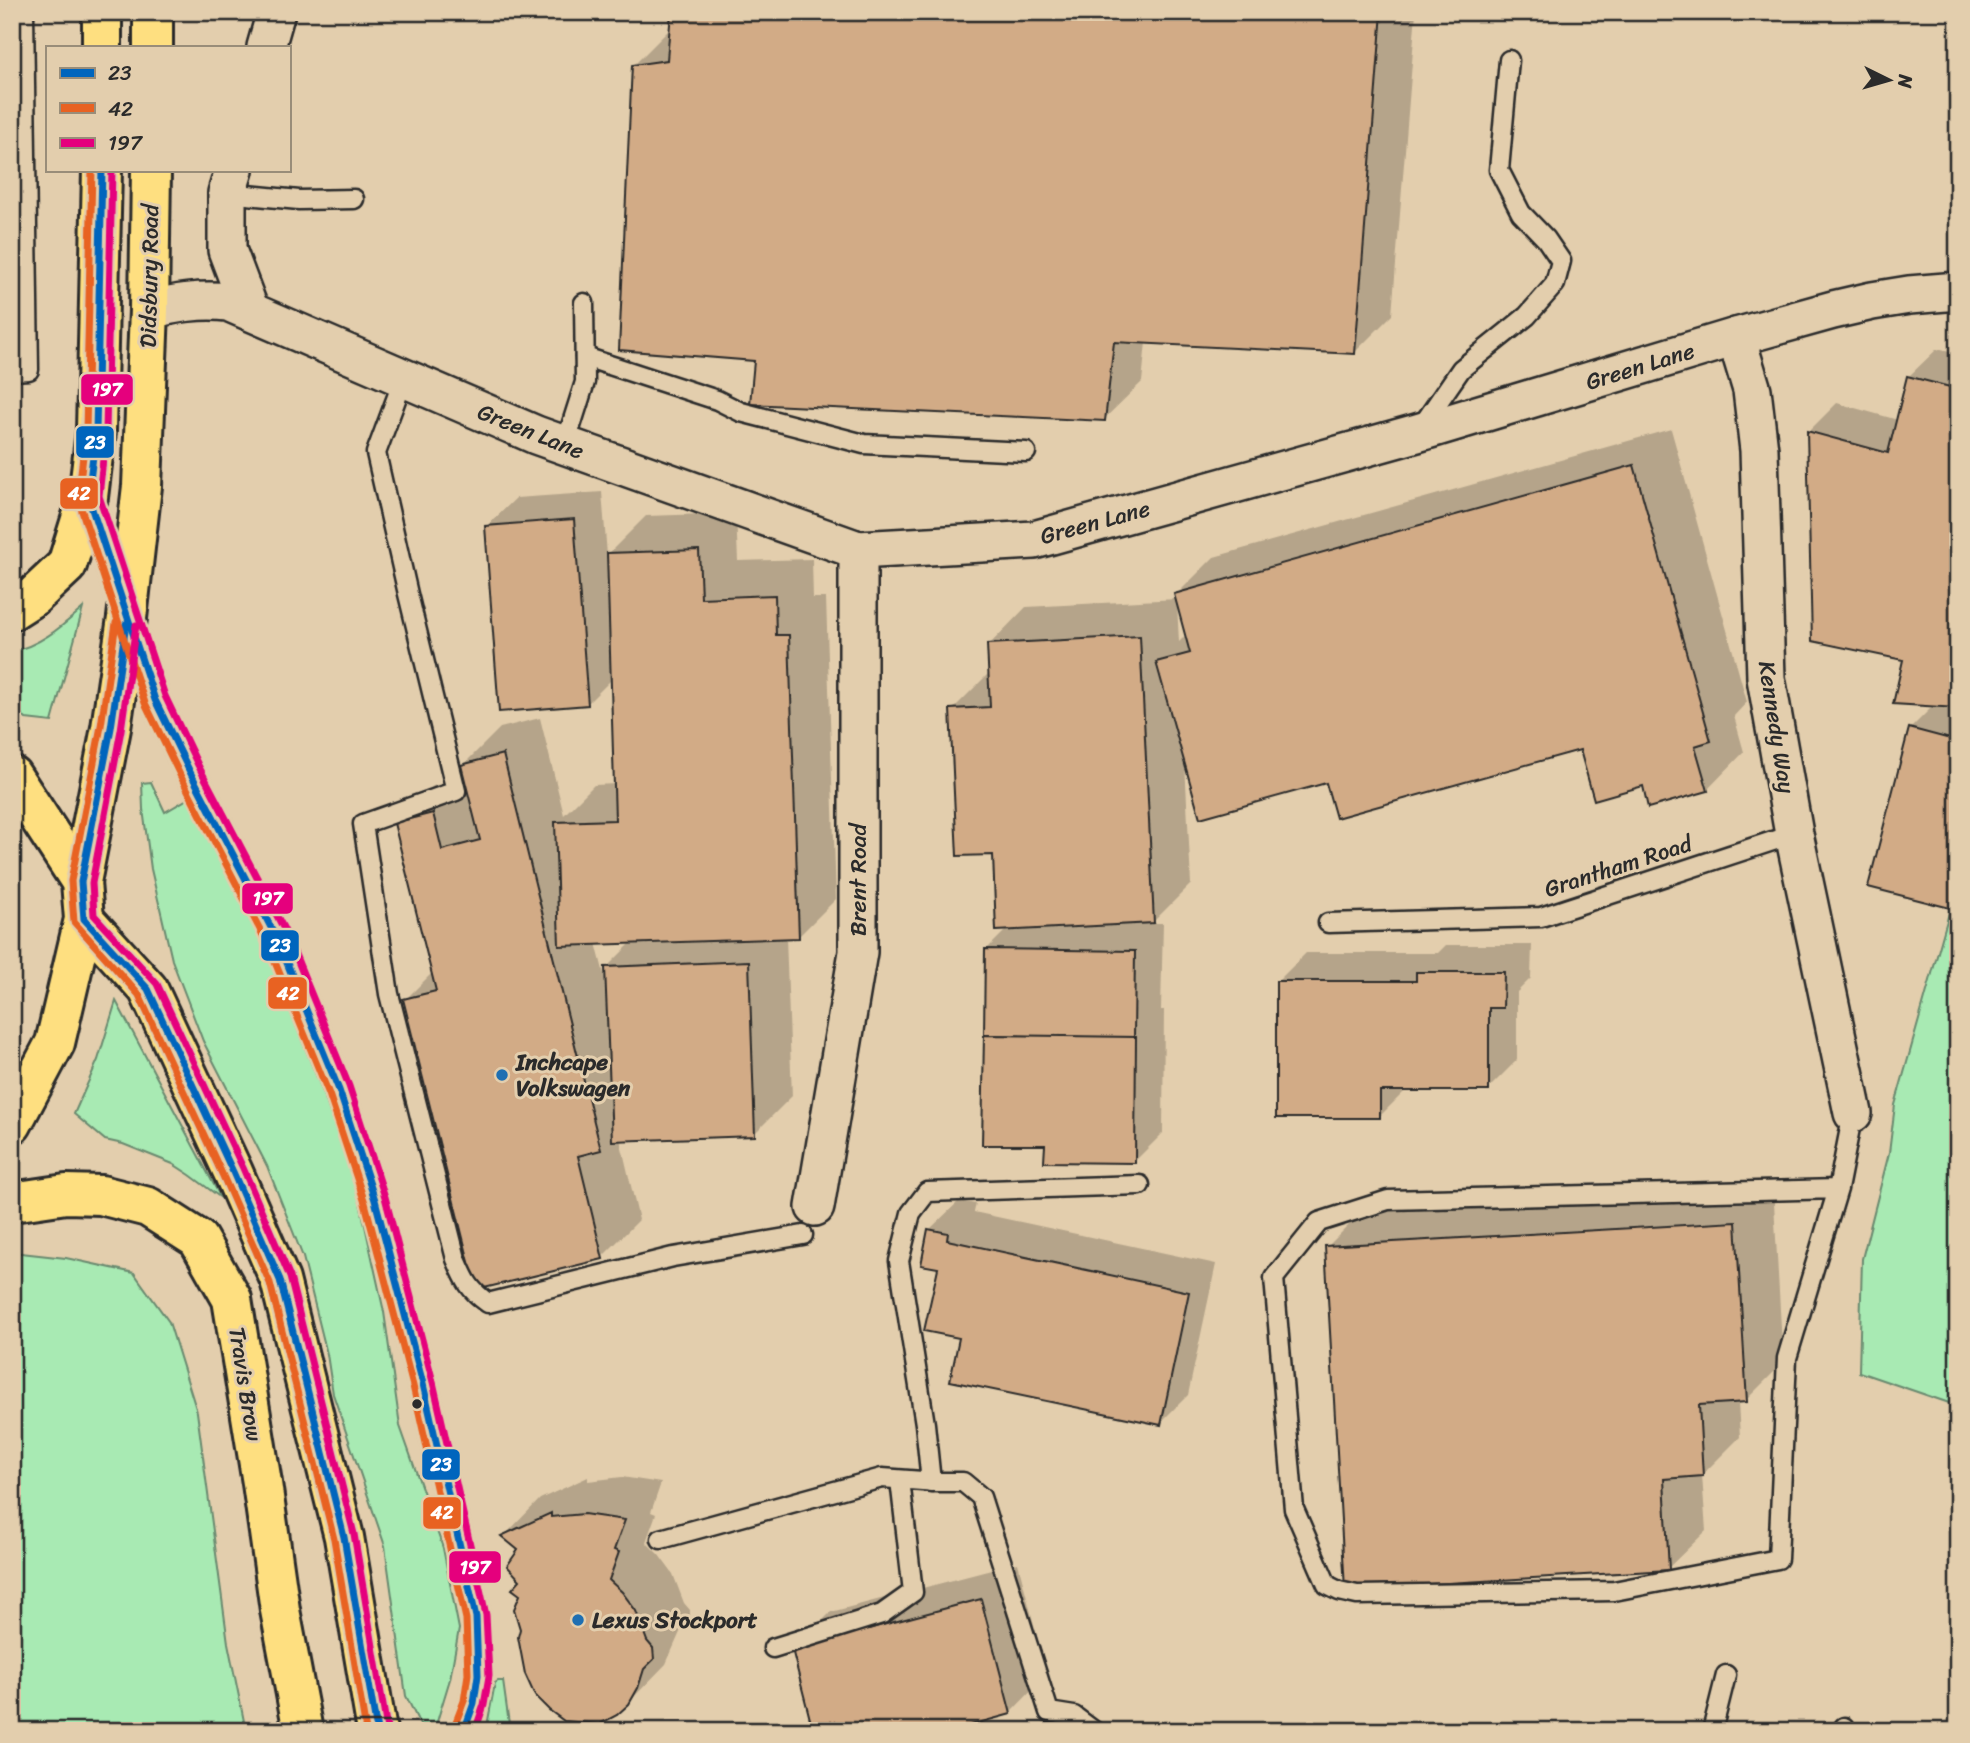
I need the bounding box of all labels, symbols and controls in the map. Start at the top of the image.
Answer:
legend [46,46,290,172]
north arrow [1854,46,1924,116]
text: 23 [108,54,132,92]
text: N [1888,72,1923,90]
text: 42 [108,90,133,128]
text: 197 [108,124,144,162]
street label: Didsbury Road [128,202,171,348]
street label: Green Lane [1580,330,1700,402]
line badge: 197 [80,373,134,406]
text: 197 [92,373,124,406]
street label: Green Lane [471,391,591,472]
line badge: 23 [75,425,115,459]
text: 23 [83,426,106,459]
line badge: 42 [59,477,99,510]
text: 42 [67,477,90,510]
street label: Green Lane [1036,488,1155,557]
street label: Kennedy Way [1746,658,1807,796]
street label: Brent Road [838,822,879,936]
street label: Grantham Road [1539,823,1699,910]
line badge: 197 [241,882,294,915]
text: 197 [253,882,285,915]
line badge: 23 [260,929,300,962]
text: 23 [268,929,291,962]
line badge: 42 [267,976,308,1010]
text: 42 [276,977,299,1010]
place label: Inchcape Volkswagen [515,1042,631,1109]
marker: Inchcape Volkswagen [494,1067,510,1083]
street label: Travis Brow [216,1324,275,1444]
unlabelled marker [410,1397,424,1411]
line badge: 23 [421,1448,461,1481]
text: 23 [429,1448,452,1481]
line badge: 42 [422,1496,462,1530]
text: 42 [430,1496,453,1529]
line badge: 197 [448,1550,502,1584]
text: 197 [460,1551,492,1584]
place label: Lexus Stockport [592,1600,757,1641]
marker: Lexus Stockport [570,1612,586,1628]

